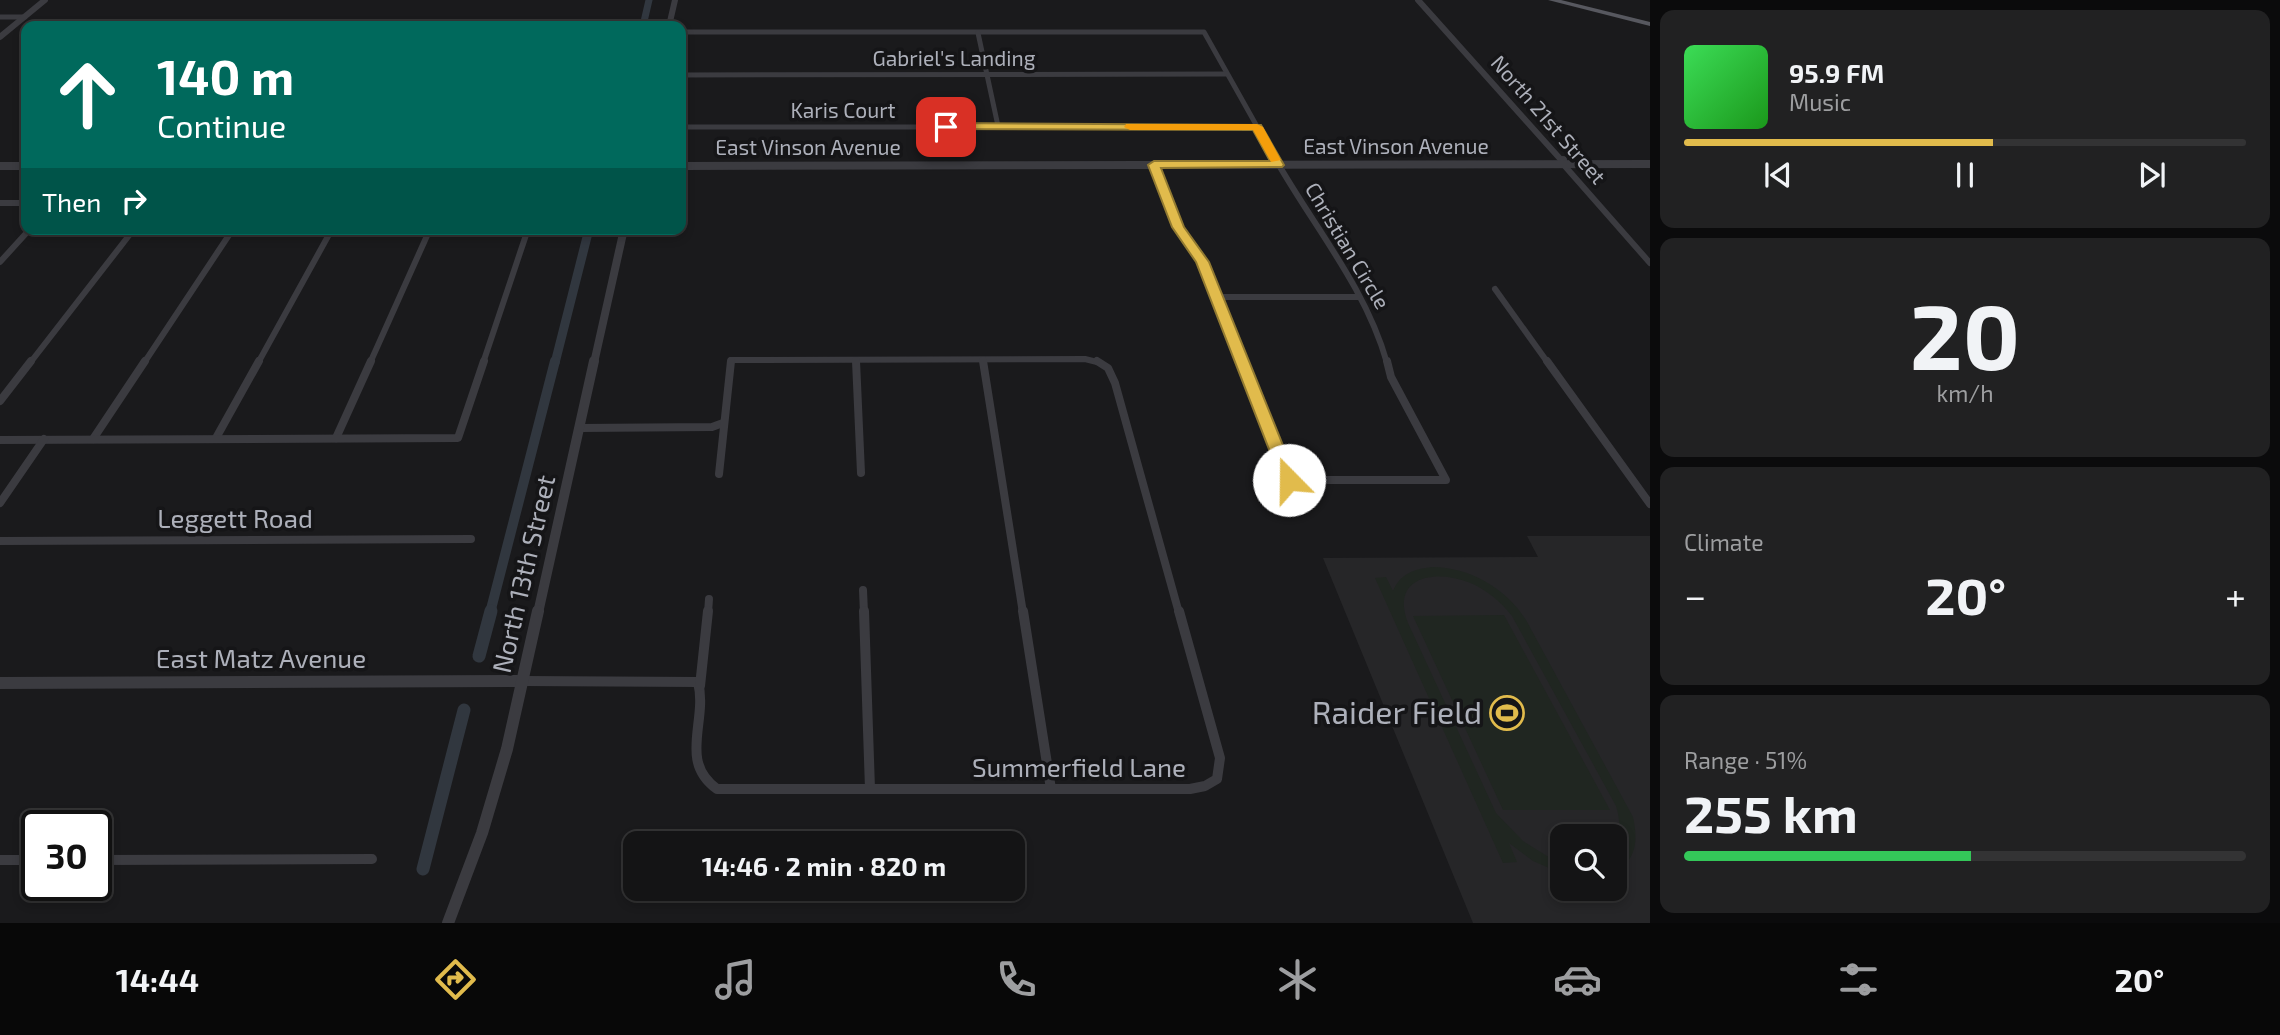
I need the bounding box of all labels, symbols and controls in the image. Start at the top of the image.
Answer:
street label: Gabriel's Landing [873,45,1036,70]
text: 140 m [157,46,294,105]
icon: ahead [42,49,133,140]
street label: North 21st Street [1487,50,1612,188]
text: 95.9 FM [1789,57,1884,88]
text: Music [1789,88,1851,116]
street label: Karis Court [790,97,896,122]
pin [916,97,976,157]
text: Continue [157,106,286,144]
icon: arrive [927,108,965,146]
street label: East Vinson Avenue [1303,133,1489,158]
street label: East Vinson Avenue [715,134,901,159]
icon: previous [1759,156,1797,194]
icon: pause [1946,156,1984,194]
icon: next [2133,156,2171,194]
street label: Christian Circle [1301,177,1396,313]
icon: right [115,182,153,220]
text: Then [42,186,101,217]
text: 20 [1910,279,2020,388]
text: km/h [1936,379,1994,407]
position arrow [1252,443,1326,517]
street label: North 13th Street [485,472,560,676]
street label: Leggett Road [157,502,313,533]
text: Climate [1684,528,1764,556]
text: 20° [1925,563,2006,625]
text: − [1684,572,1706,618]
text: + [2225,572,2246,618]
street label: East Matz Avenue [156,642,366,673]
place label: Raider Field [1312,692,1482,730]
sports icon: Raider Field [1488,694,1526,732]
text: Range · 51% [1684,746,1807,774]
street label: Summerfield Lane [972,751,1186,782]
text: 255 km [1684,781,1858,843]
speed limit sign: 30 [21,810,112,901]
map controls [1550,824,1627,901]
button: search [1550,824,1627,901]
text: 14:46 · 2 min · 820 m [702,850,946,881]
icon: directions [431,955,480,1004]
icon: music [711,955,760,1004]
icon: phone [992,955,1041,1004]
icon: climate [1273,955,1322,1004]
icon: car [1553,955,1602,1004]
icon: filters [1834,955,1883,1004]
text: 14:44 [116,960,199,998]
text: 20° [2114,960,2164,998]

